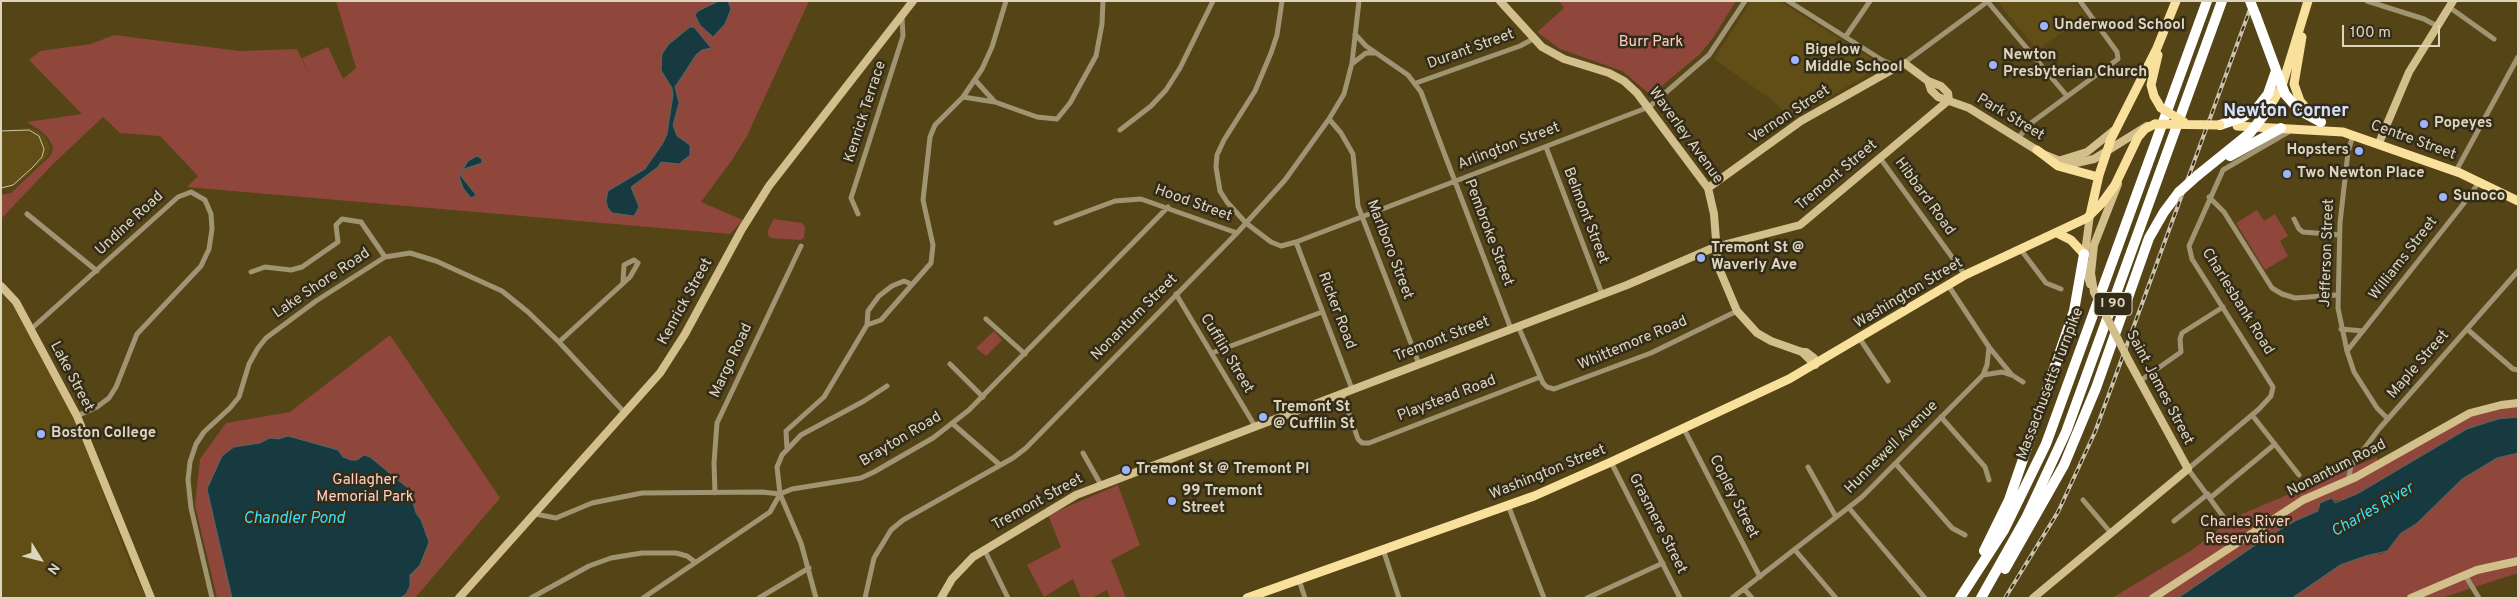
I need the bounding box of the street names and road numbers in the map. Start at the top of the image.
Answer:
street label: Durant Street [1425,26,1517,74]
street label: Kenrick Terrace [841,59,891,165]
street label: Vernon Street [1746,82,1834,148]
street label: Waverley Avenue [1644,84,1726,188]
street label: Park Street [1973,91,2047,145]
street label: Centre Street [2368,117,2458,165]
street label: Arlington Street [1455,119,1563,175]
street label: Tremont Street [1793,137,1881,215]
street label: Hibbard Road [1890,155,1958,239]
street label: Belmont Street [1558,165,1612,267]
street label: Pembroke Street [1459,177,1517,289]
street label: Hood Street [1152,182,1234,226]
street label: Undine Road [92,188,168,260]
street label: Marlboro Street [1362,198,1416,302]
street label: Jefferson Street [2317,198,2339,308]
street label: Williams Street [2366,214,2442,304]
street label: Lake Shore Road [270,245,374,323]
street label: Charlesbank Road [2197,245,2277,359]
street label: Washington Street [1851,254,1967,334]
street label: Kenrick Street [655,256,717,348]
street label: Ricker Road [1313,270,1359,352]
street label: Nonantum Street [1088,271,1182,365]
road number: I 90 [2094,292,2132,316]
street label: Massachusetts Turnpike [2014,306,2088,462]
street label: Cufflin Street [1195,311,1257,397]
street label: Tremont Street [1392,313,1492,367]
street label: Whittemore Road [1576,313,1690,375]
street label: Margo Road [707,321,757,401]
street label: Maple Street [2384,327,2454,403]
street label: Saint James Street [2121,328,2197,448]
street label: Lake Street [45,339,97,415]
street label: Playstead Road [1395,372,1499,426]
street label: Hunnewell Avenue [1842,398,1942,498]
street label: Brayton Road [857,409,945,471]
street label: Nonantum Road [2285,436,2389,502]
street label: Washington Street [1487,442,1609,504]
street label: Copley Street [1704,452,1762,542]
street label: Tremont Street [989,471,1087,535]
street label: Grasmere Street [1624,471,1690,577]

